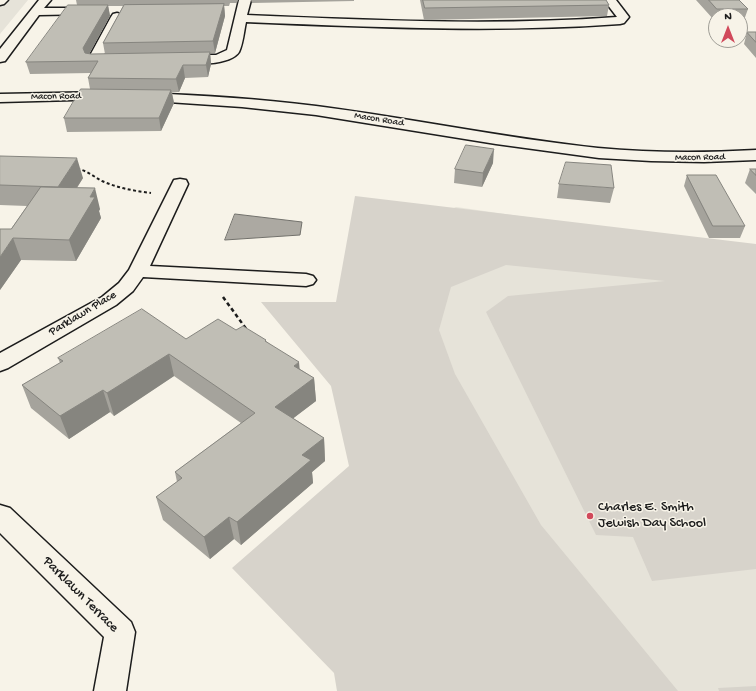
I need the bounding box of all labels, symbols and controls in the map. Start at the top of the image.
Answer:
north arrow [708,8,748,48]
text: N [724,11,732,23]
street label: Macon Road [31,91,81,103]
street label: Macon Road [353,110,405,130]
street label: Macon Road [675,152,725,164]
street label: Parklawn Place [47,288,119,340]
place label: Charles E. Smith Jewish Day School [598,500,706,532]
marker: Charles E. Smith Jewish Day School [585,511,595,521]
street label: Parklawn Terrace [38,553,122,637]

